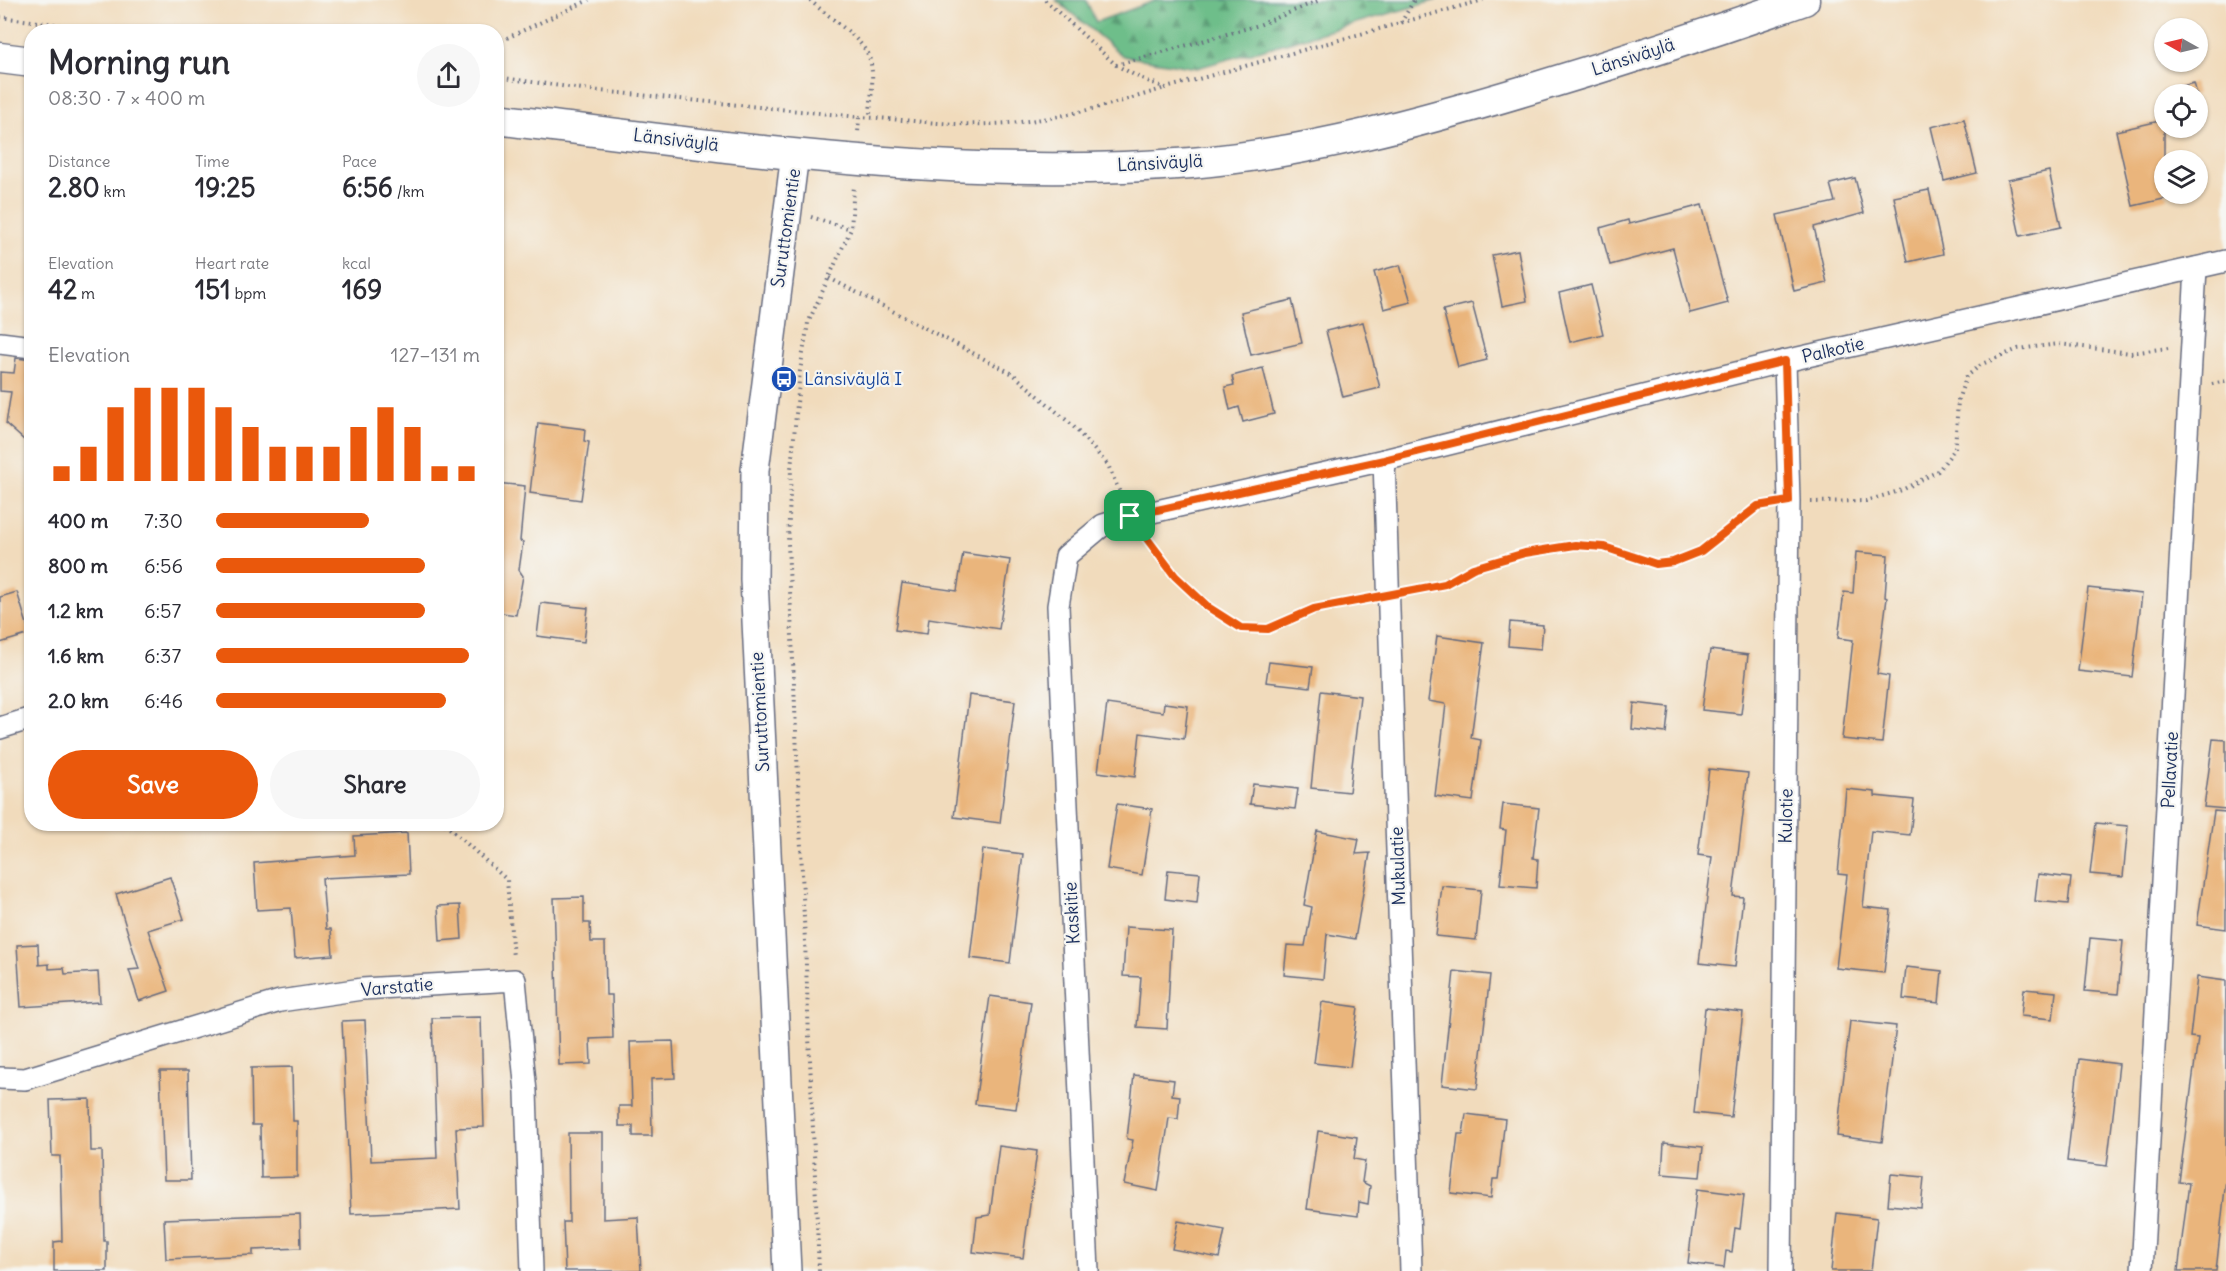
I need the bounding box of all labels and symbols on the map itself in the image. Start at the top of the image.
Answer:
north arrow [2154,18,2208,72]
street label: Länsiväylä [1588,32,1677,81]
street label: Länsiväylä [632,123,720,156]
street label: Länsiväylä [1116,149,1203,176]
street label: Suruttomientie [766,167,805,289]
street label: Palkotie [1799,331,1866,368]
bus stop icon: Länsiväylä I [769,364,799,394]
place label: Länsiväylä I [804,367,902,390]
pin [1104,490,1155,541]
street label: Suruttomientie [745,651,774,773]
street label: Pellavatie [2156,731,2183,809]
street label: Kulotie [1774,788,1797,844]
street label: Mukulatie [1385,826,1410,906]
street label: Kaskitie [1058,881,1085,945]
street label: Varstatie [360,972,434,1001]

